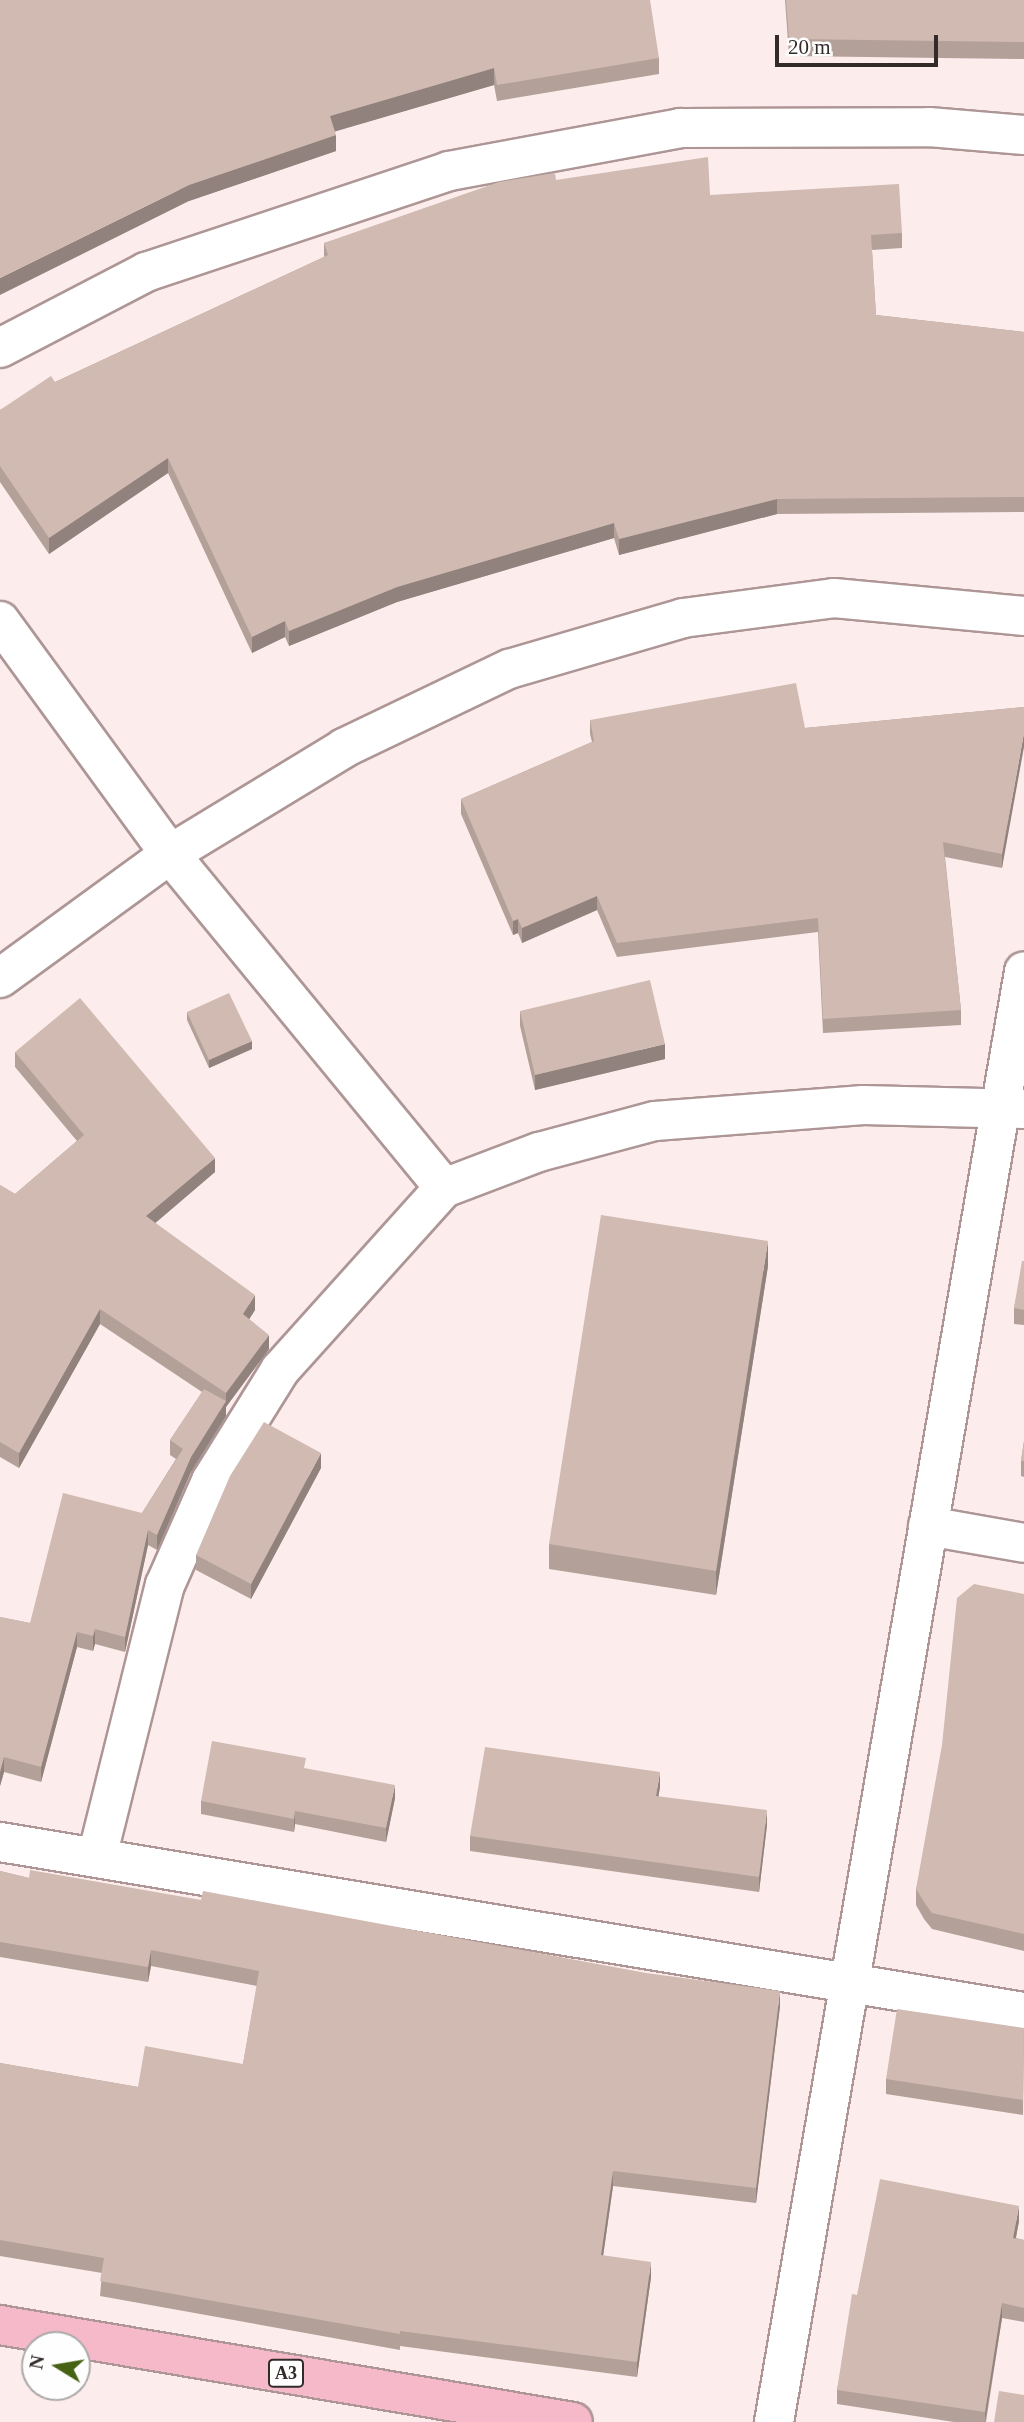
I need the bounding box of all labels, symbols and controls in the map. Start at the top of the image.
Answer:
scale bar [779,21,942,65]
text: 20 m [788,35,831,59]
north arrow [21,2331,91,2401]
text: N [25,2354,48,2371]
road number: A3 [267,2358,305,2388]

